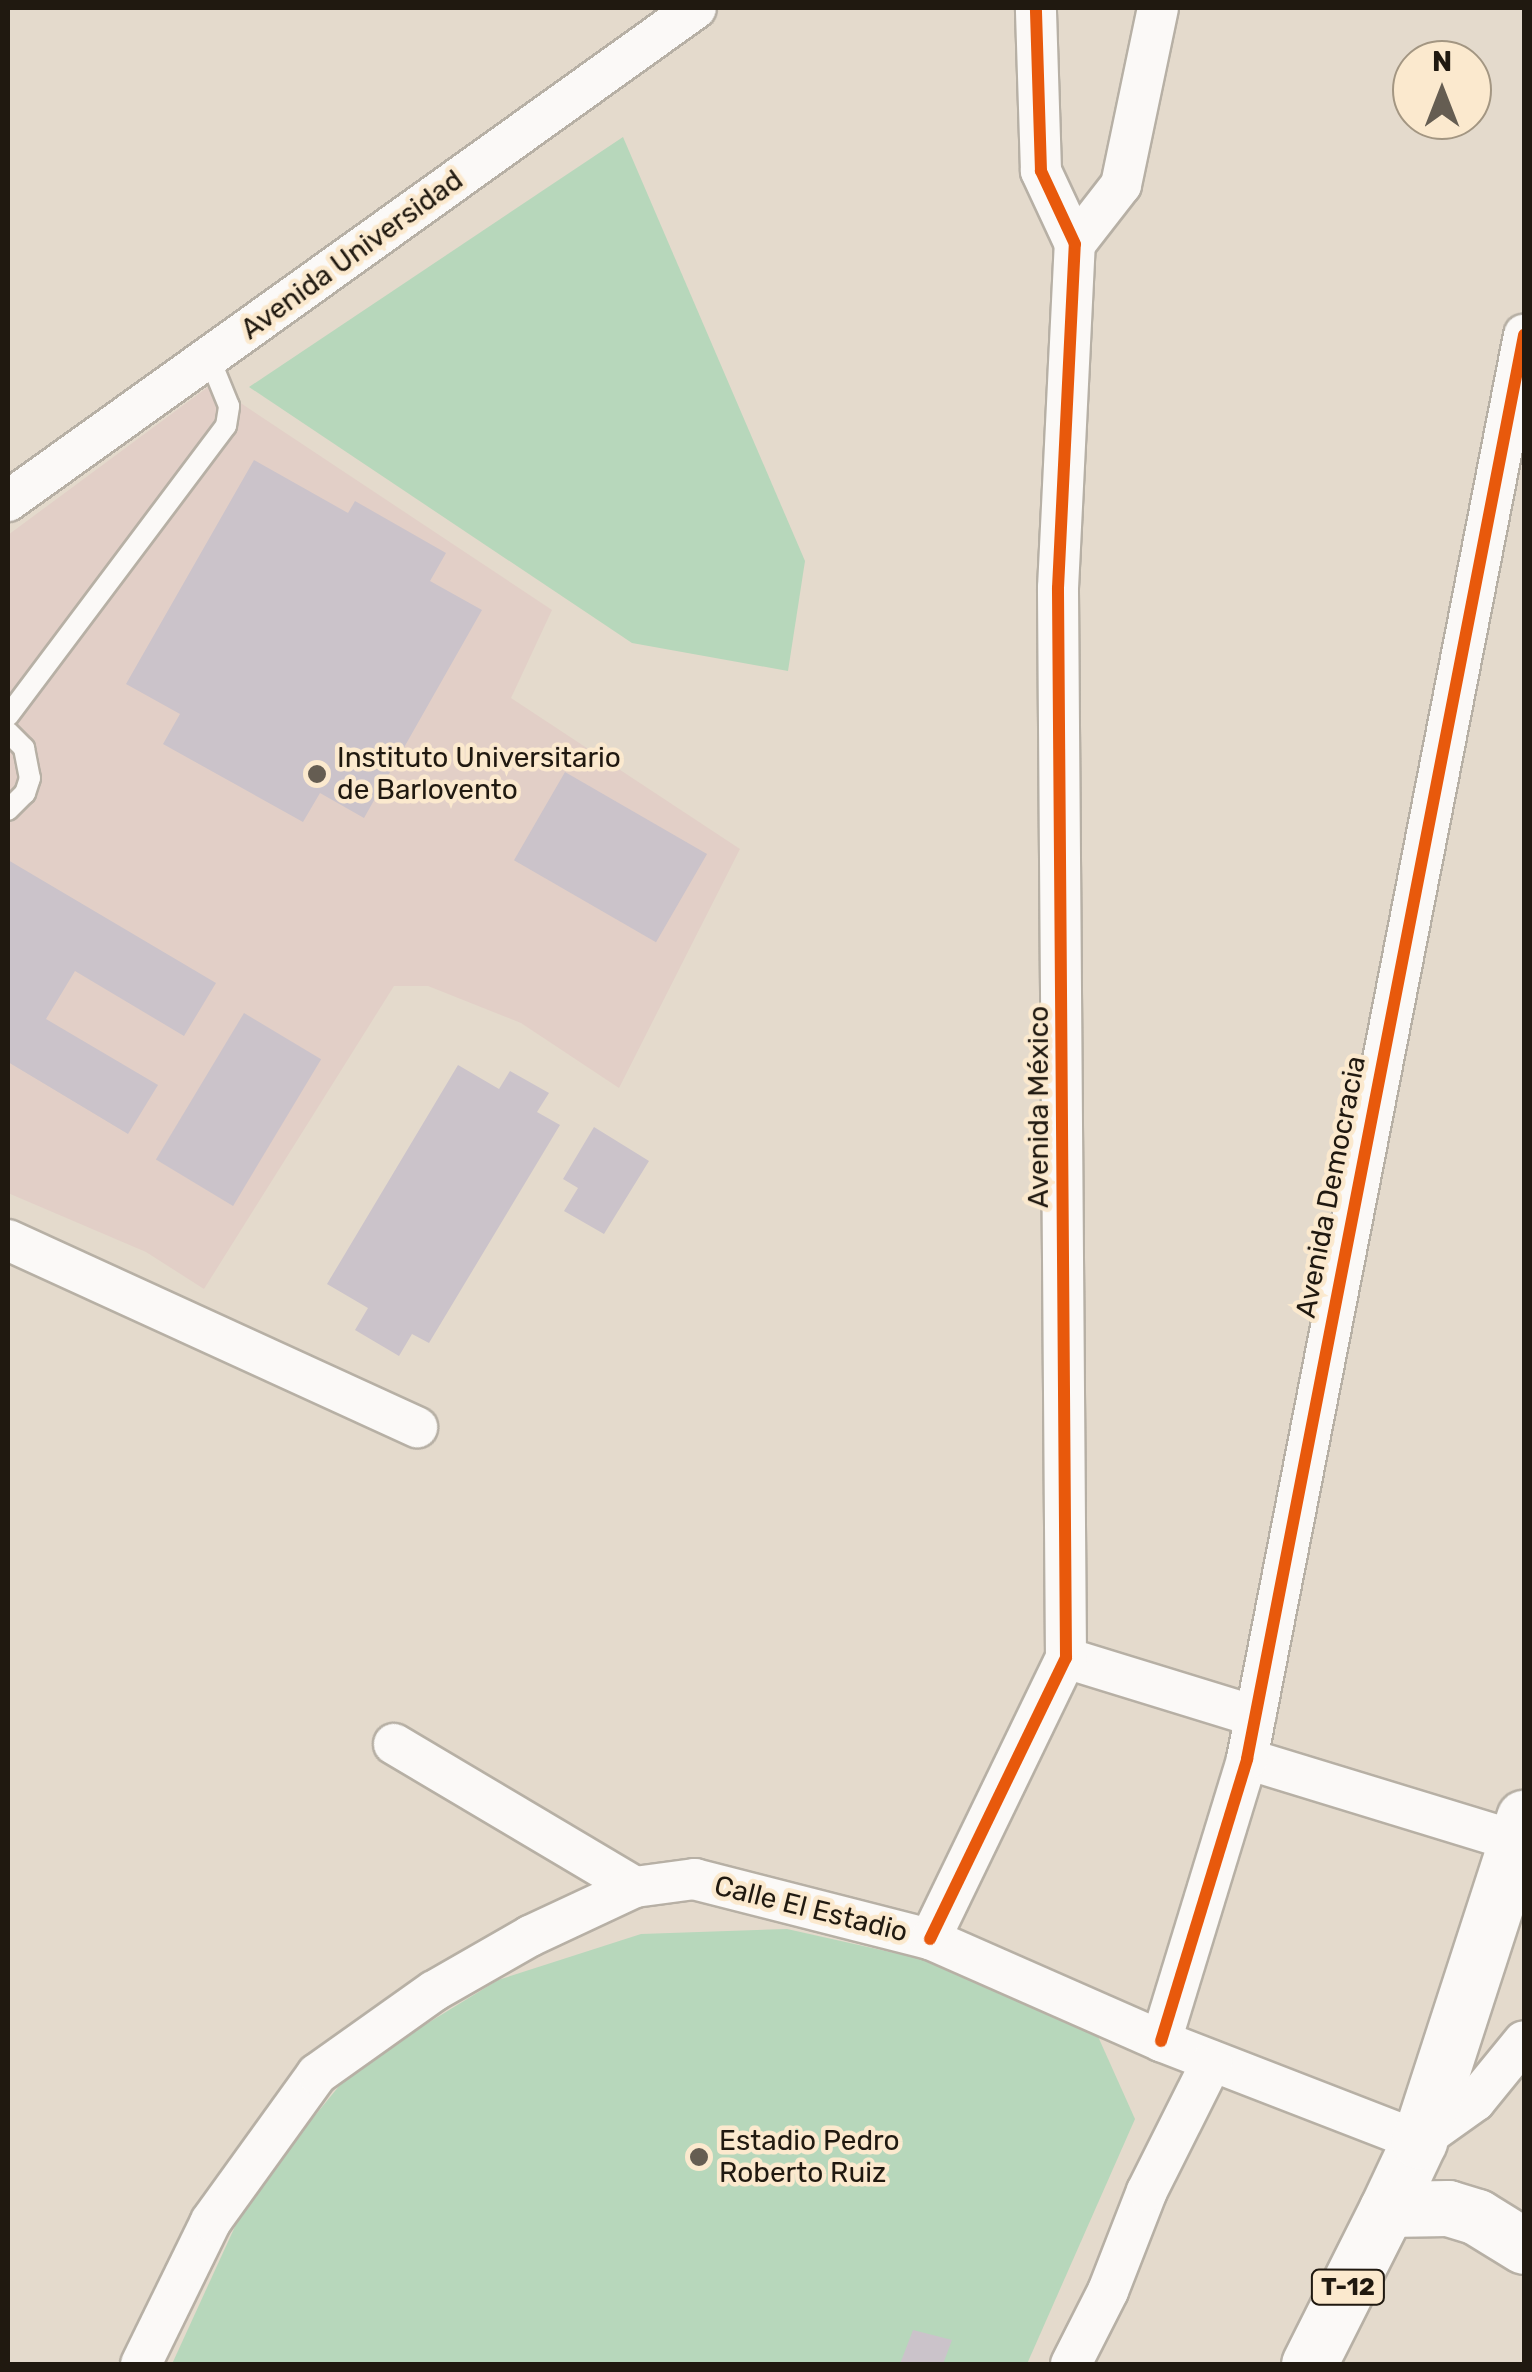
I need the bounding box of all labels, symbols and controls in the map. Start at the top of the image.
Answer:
north arrow [1392,40,1492,140]
text: N [1432,45,1452,78]
street label: Avenida Universidad [235,163,469,347]
place label: Instituto Universitario de Barlovento [337,741,621,807]
marker: Instituto Universitario de Barlovento [306,763,328,785]
street label: Avenida México [1022,1006,1056,1208]
street label: Avenida Democracia [1289,1053,1373,1321]
street label: Calle El Estadio [711,1869,911,1949]
place label: Estadio Pedro Roberto Ruiz [719,2124,900,2190]
marker: Estadio Pedro Roberto Ruiz [688,2146,710,2168]
road number: T-12 [1310,2267,1386,2307]

